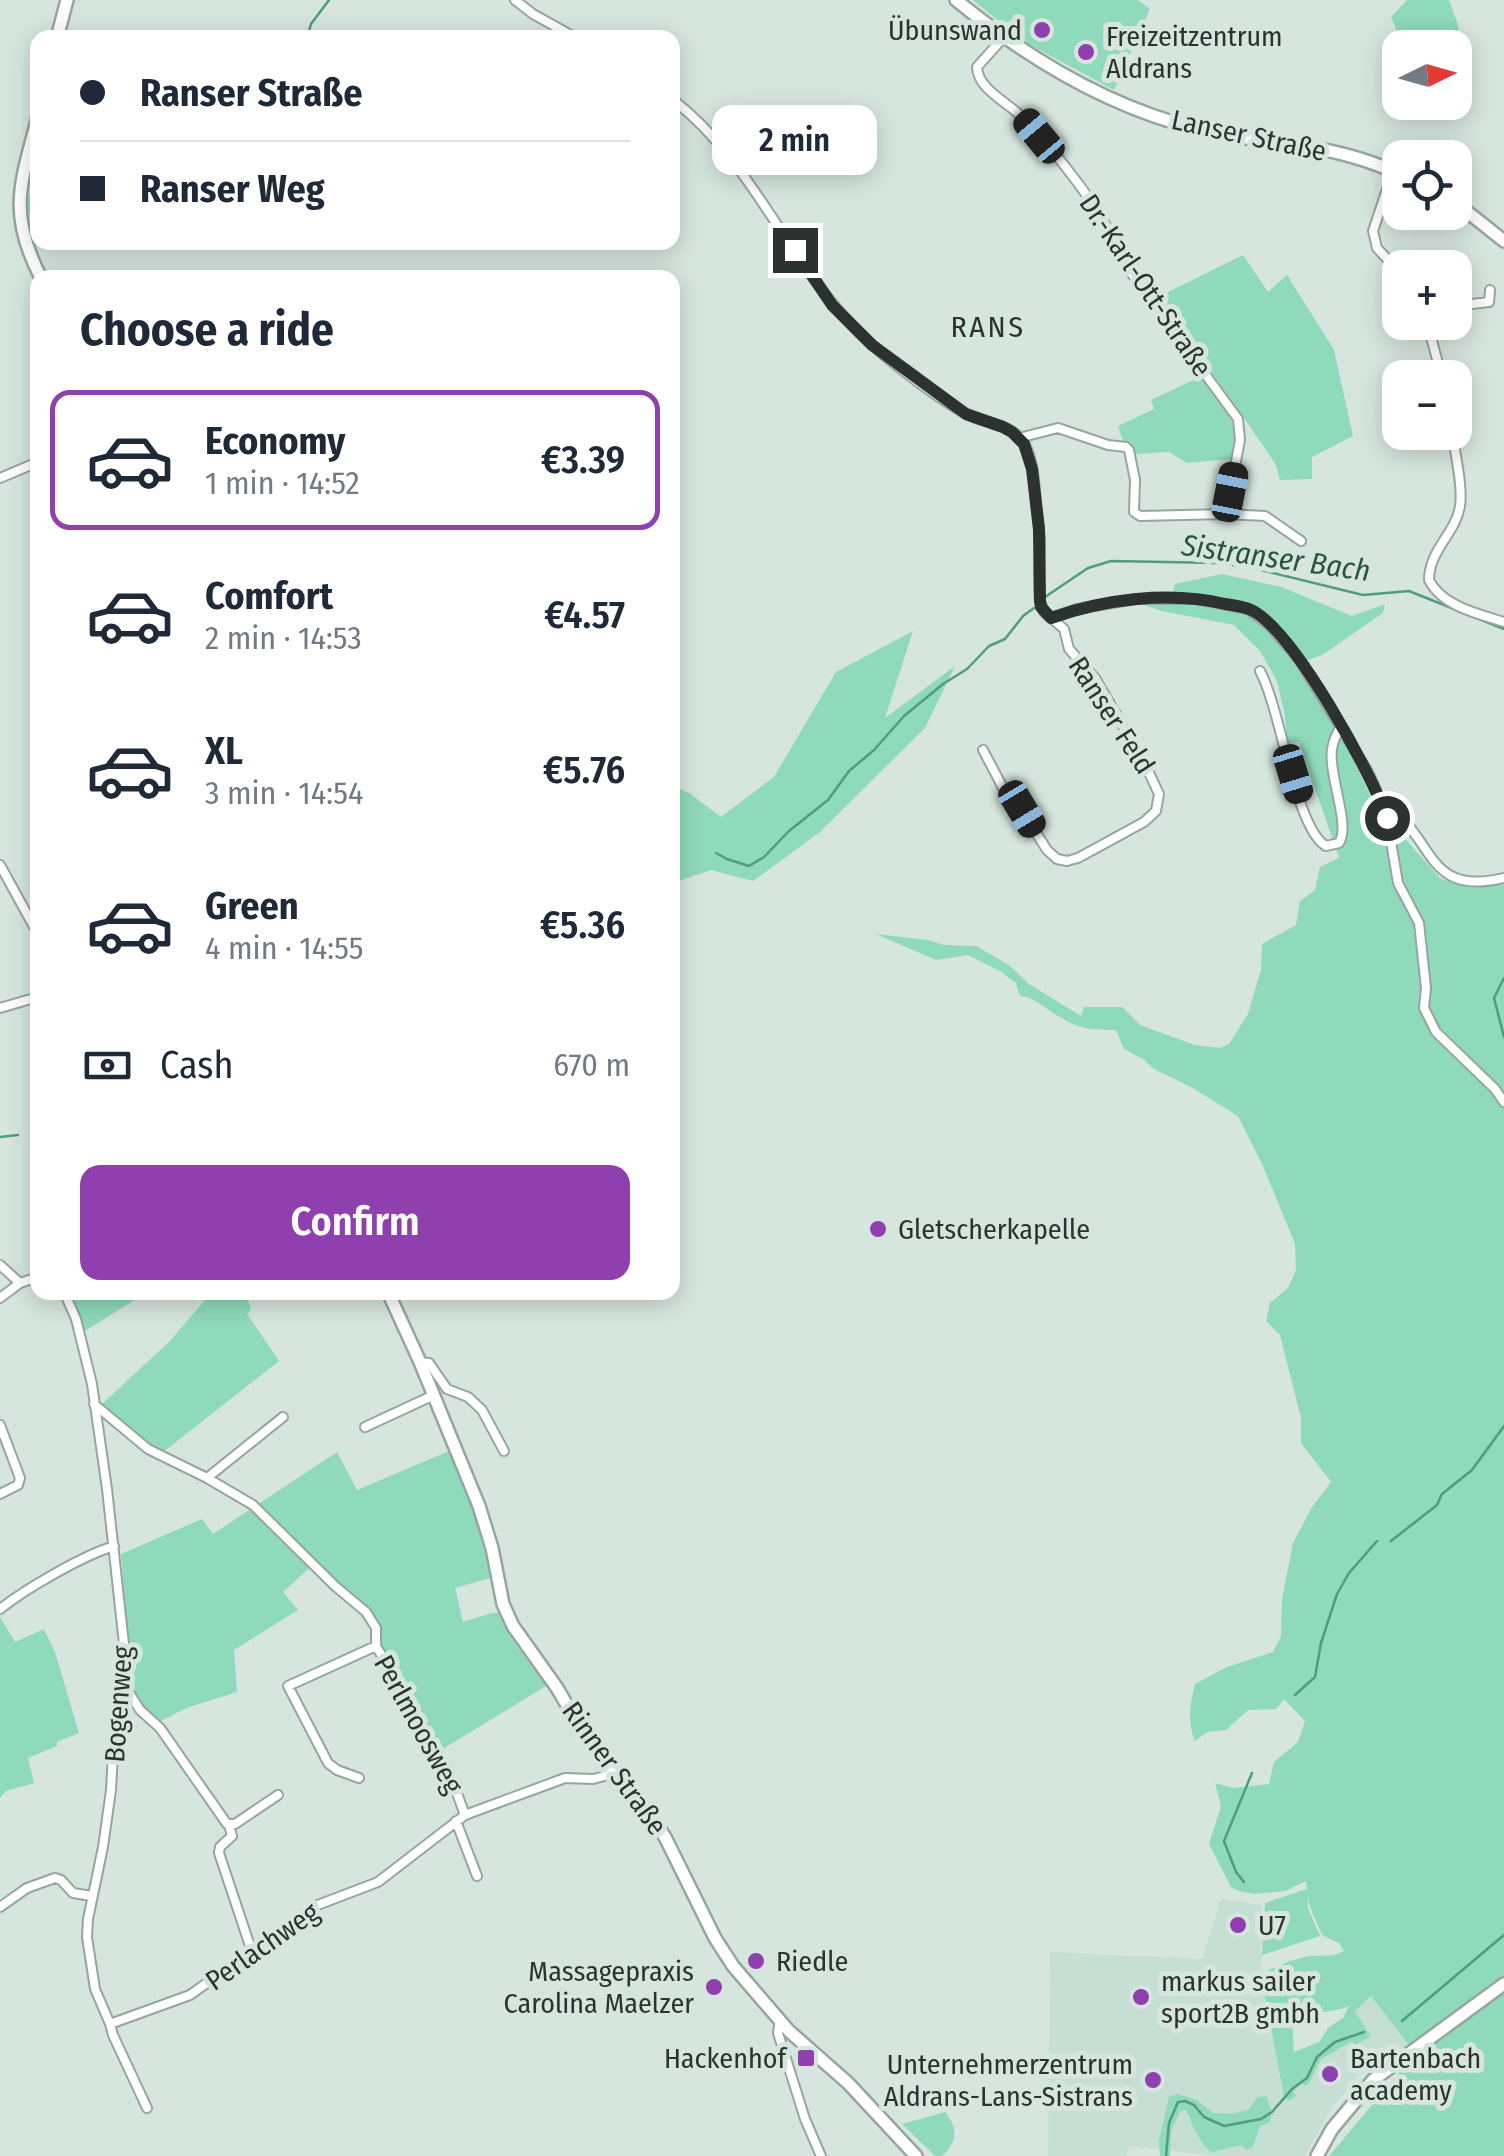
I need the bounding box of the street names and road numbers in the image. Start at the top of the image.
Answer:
street label: Lanser Straße [1169,103,1329,168]
street label: Dr.-Karl-Ott-Straße [1072,188,1219,383]
street label: Ranser Feld [1062,651,1162,780]
street label: Bogenweg [98,1644,139,1763]
street label: Perlmoosweg [367,1649,470,1800]
street label: Rinner Straße [555,1695,674,1841]
street label: Perlachweg [199,1895,326,1997]

